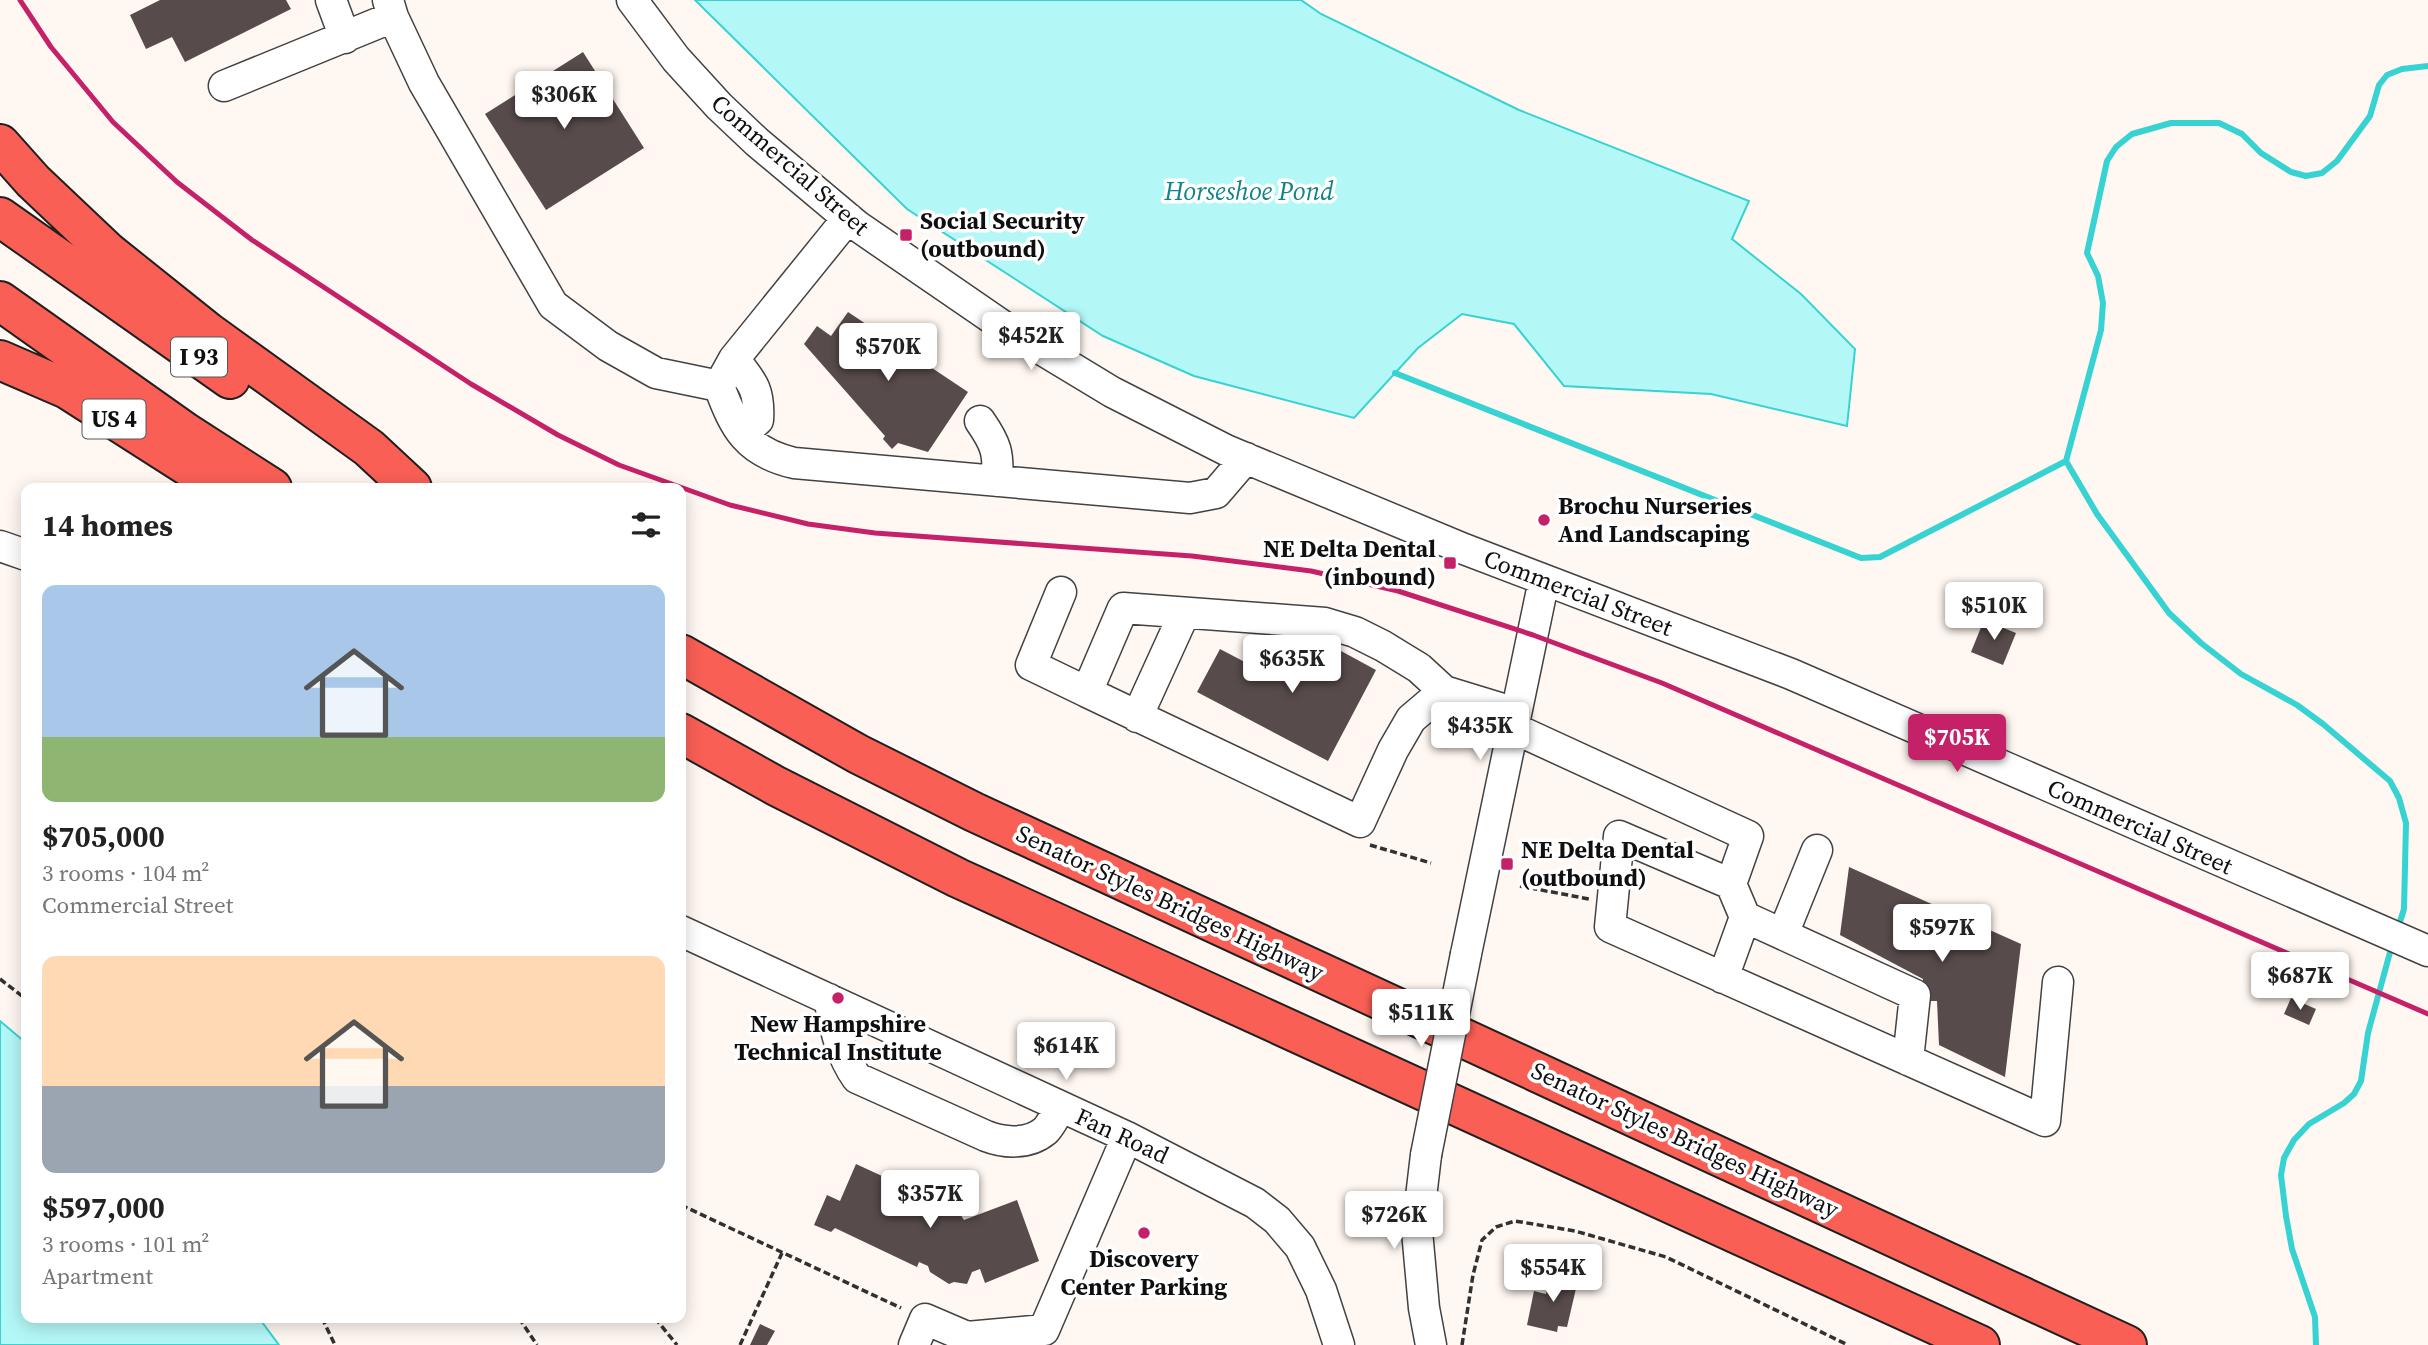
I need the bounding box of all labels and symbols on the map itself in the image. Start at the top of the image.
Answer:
pin: $306K [515,72,613,131]
street label: Commercial Street [704,87,877,243]
water label: Horseshoe Pond [1163,173,1334,209]
place label: Social Security (outbound) [920,204,1085,265]
marker: Social Security (outbound) [898,227,914,243]
pin: $452K [982,312,1080,372]
pin: $570K [839,324,937,383]
road number: I 93 [171,338,227,376]
road number: US 4 [82,400,146,438]
place label: Brochu Nurseries And Landscaping [1558,489,1752,550]
marker: Brochu Nurseries And Landscaping [1536,512,1552,528]
place label: NE Delta Dental (inbound) [1263,532,1436,593]
street label: Commercial Street [1479,541,1677,644]
marker: NE Delta Dental (inbound) [1442,555,1458,571]
pin: $510K [1945,582,2043,642]
pin: $635K [1243,636,1341,695]
pin: $435K [1431,702,1529,762]
pin: $705K [1908,714,2006,774]
street label: Commercial Street [2042,771,2238,882]
street label: Senator Styles Bridges Highway [1011,817,1330,989]
place label: NE Delta Dental (outbound) [1521,833,1694,894]
marker: NE Delta Dental (outbound) [1499,856,1515,872]
pin: $597K [1893,904,1991,964]
pin: $687K [2251,953,2349,1012]
marker: New Hampshire Technical Institute [830,990,846,1006]
pin: $511K [1372,990,1470,1049]
place label: New Hampshire Technical Institute [734,1007,942,1068]
pin: $614K [1017,1023,1115,1082]
street label: Senator Styles Bridges Highway [1526,1054,1845,1226]
street label: Fan Road [1070,1100,1175,1172]
pin: $357K [881,1170,979,1230]
pin: $726K [1345,1192,1443,1251]
marker: Discovery Center Parking [1136,1225,1152,1241]
place label: Discovery Center Parking [1061,1242,1227,1303]
pin: $554K [1504,1244,1602,1304]

